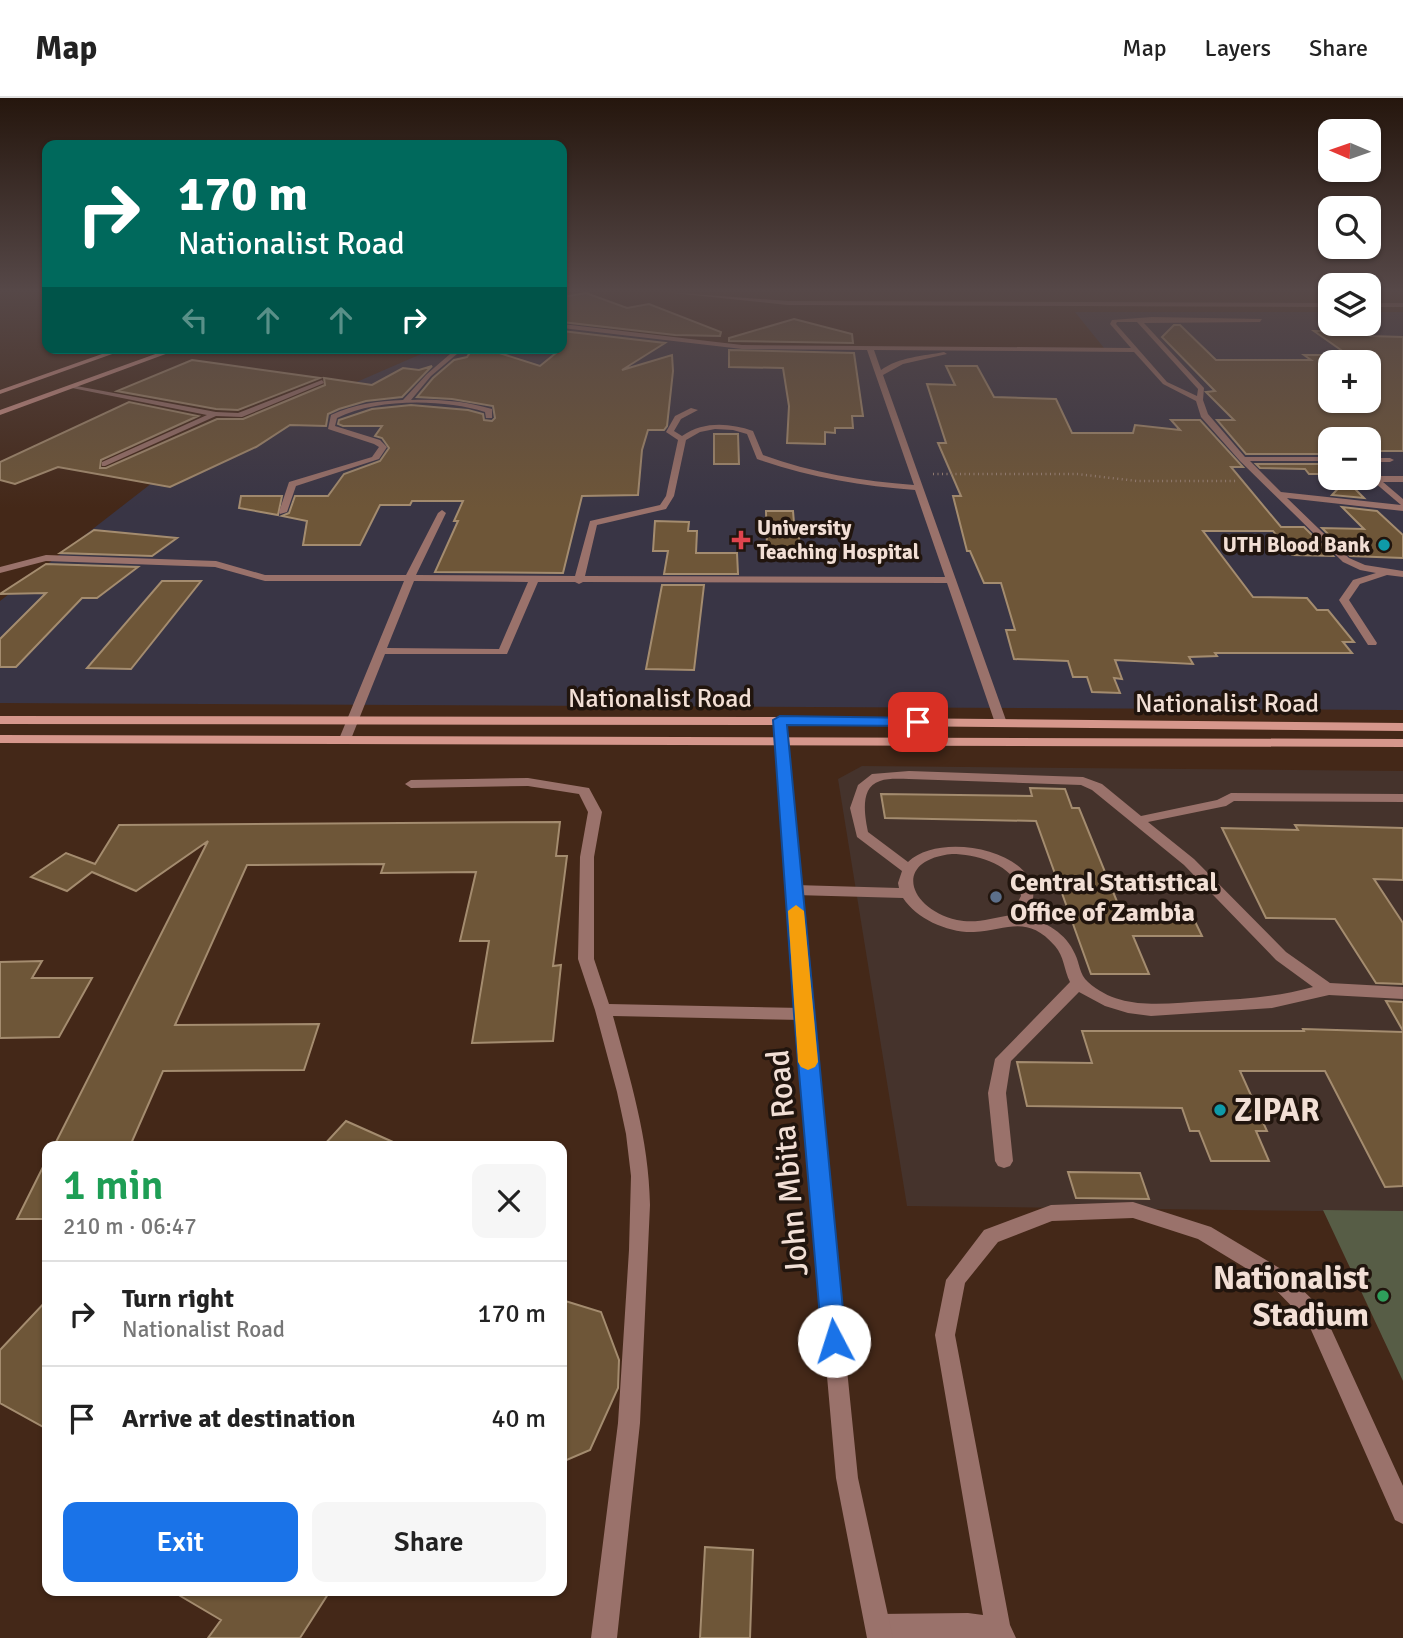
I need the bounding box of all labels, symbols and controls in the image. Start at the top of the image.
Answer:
text: Map [35,28,97,69]
text: Map [1122,33,1167,63]
text: Layers [1205,33,1271,63]
text: Share [1309,33,1368,63]
north arrow [1318,119,1381,182]
map controls [1318,119,1381,490]
text: 170 m [178,164,308,224]
icon: right [63,168,154,259]
button: search [1318,196,1381,259]
text: Nationalist Road [178,224,405,263]
button: layers [1318,273,1381,336]
icon: left [176,301,214,339]
icon: ahead [249,301,287,339]
icon: ahead [322,301,360,339]
icon: right [395,301,433,339]
button: + [1318,350,1381,413]
button: − [1318,427,1381,490]
place label: University Teaching Hospital [757,515,920,565]
marker: University Teaching Hospital [731,530,751,550]
place label: UTH Blood Bank [1223,532,1370,558]
marker: UTH Blood Bank [1376,537,1392,553]
street label: Nationalist Road [568,683,752,715]
street label: Nationalist Road [1135,688,1319,720]
pin [888,692,948,752]
icon: arrive [899,703,937,741]
place label: Central Statistical Office of Zambia [1010,867,1218,929]
marker: Central Statistical Office of Zambia [988,889,1004,905]
street label: John Mbita Road [758,1048,817,1278]
place label: ZIPAR [1234,1091,1320,1130]
marker: ZIPAR [1212,1102,1228,1118]
text: 1 min [63,1160,164,1211]
button: close [472,1164,546,1238]
text: 210 m · 06:47 [63,1212,197,1241]
place label: Nationalist Stadium [1213,1259,1369,1335]
text: Turn right [122,1283,234,1315]
marker: Nationalist Stadium [1375,1288,1391,1304]
icon: right [63,1295,101,1333]
text: 170 m [477,1298,546,1330]
position arrow [797,1304,871,1378]
text: Nationalist Road [122,1315,285,1344]
icon: arrive [63,1400,101,1438]
text: Arrive at destination [122,1403,355,1435]
text: 40 m [491,1403,546,1435]
button: Exit [63,1502,298,1582]
button: Share [312,1502,546,1582]

